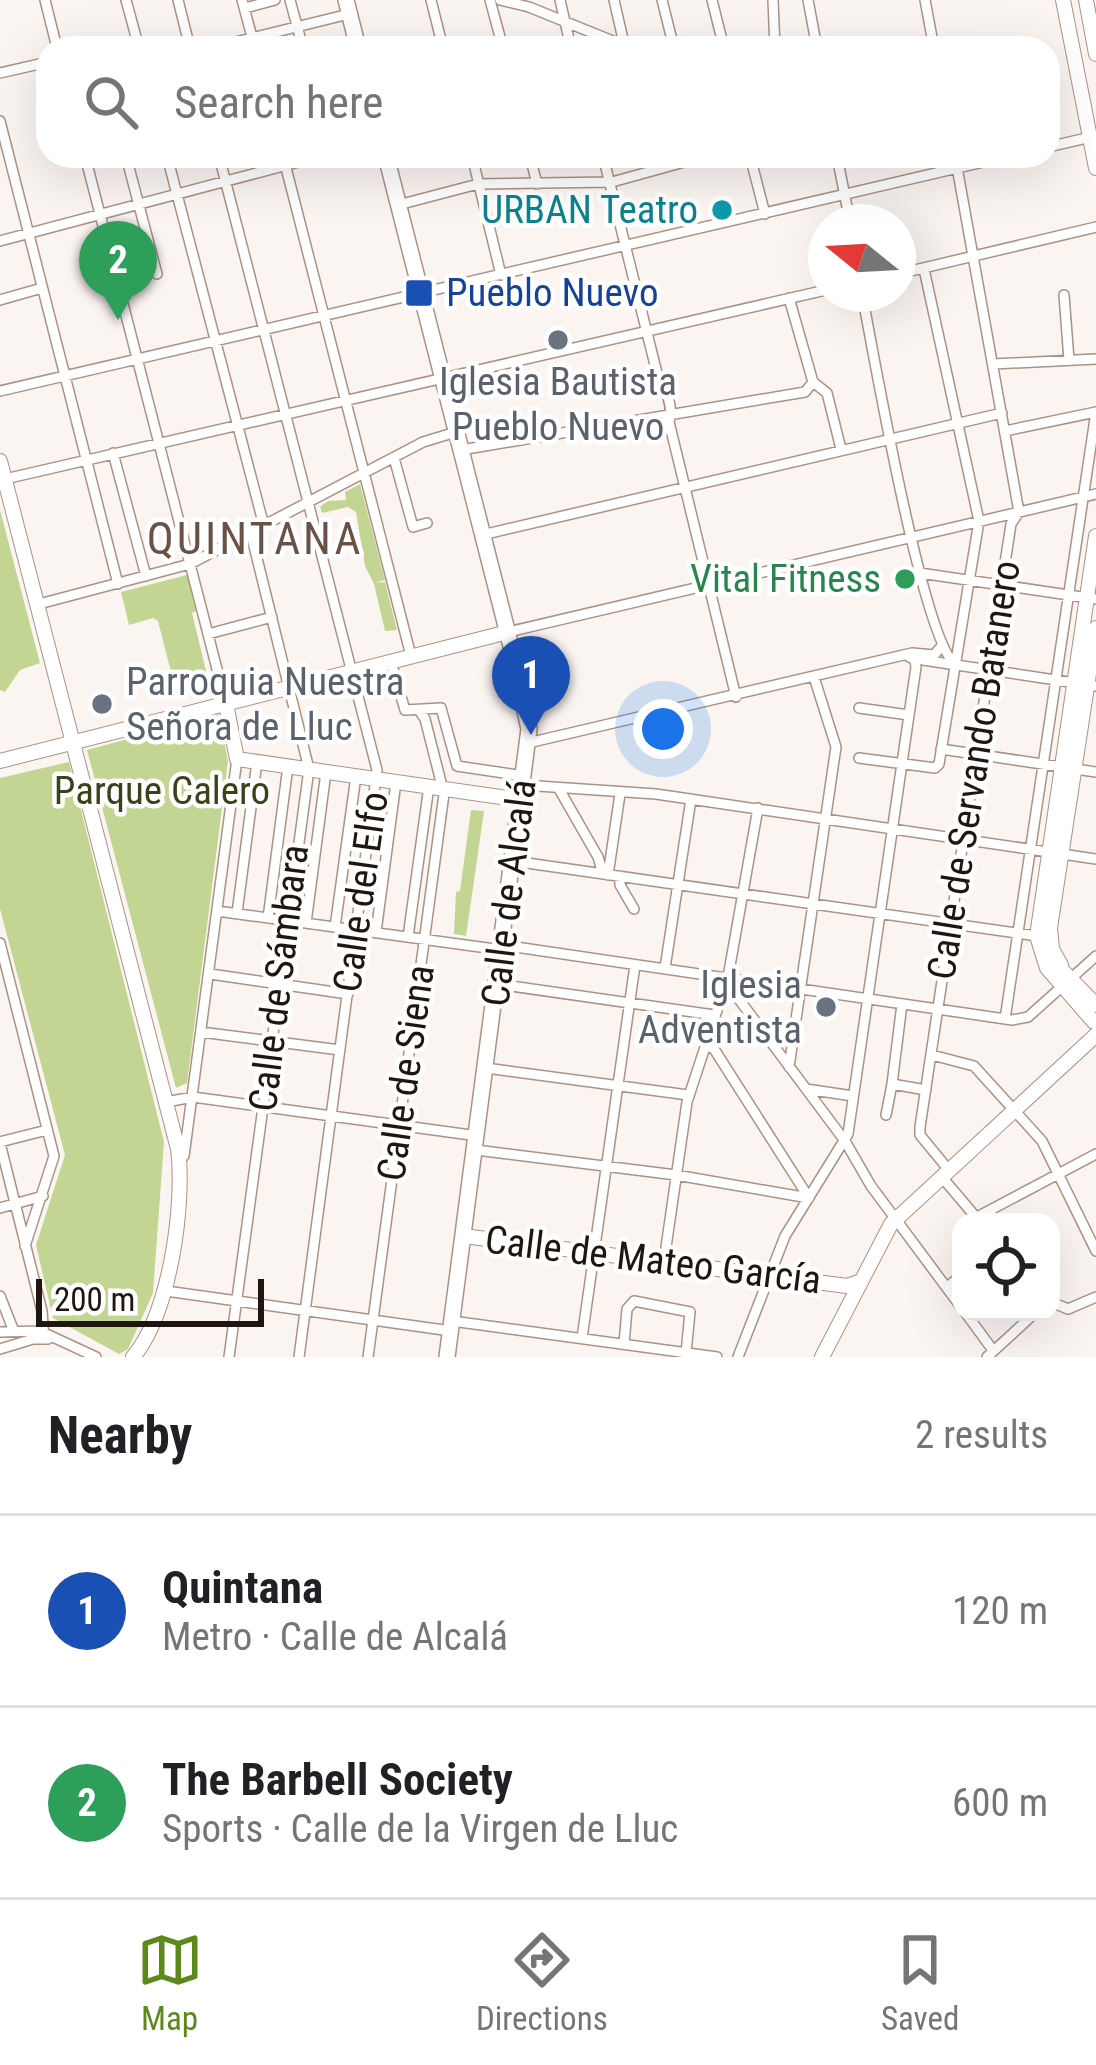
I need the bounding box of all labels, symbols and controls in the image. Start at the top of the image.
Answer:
search box [36,36,1060,168]
icon: search [78,69,144,135]
text: Search here [174,76,383,129]
place label: URBAN Teatro [481,187,698,233]
marker: URBAN Teatro [709,197,735,223]
north arrow [808,204,916,312]
pin: 2 [79,221,157,320]
place label: Pueblo Nuevo [446,270,658,316]
marker: Pueblo Nuevo [403,277,435,309]
marker: Iglesia Bautista Pueblo Nuevo [545,327,571,353]
place label: Iglesia Bautista Pueblo Nuevo [439,359,677,450]
district label: QUINTANA [147,512,363,565]
place label: Vital Fitness [690,556,881,602]
street label: Calle de Servando Batanero [918,557,1030,983]
marker: Vital Fitness [892,566,918,592]
pin: 1 [492,636,570,735]
place label: Parroquia Nuestra Señora de Lluc [126,659,404,750]
marker: Parroquia Nuestra Señora de Lluc [89,691,115,717]
your location [633,699,693,759]
park label: Parque Calero [54,768,270,814]
street label: Calle de Alcalá [472,777,546,1009]
street label: Calle del Elfo [324,789,398,995]
street label: Calle de Sámbara [240,842,318,1114]
street label: Calle de Siena [368,962,444,1184]
place label: Iglesia Adventista [638,962,802,1053]
marker: Iglesia Adventista [813,994,839,1020]
map controls [952,1213,1060,1321]
button: locate [952,1213,1060,1321]
street label: Calle de Mateo García [482,1217,824,1303]
scale bar [36,1273,264,1326]
text: 200 m [54,1280,135,1319]
text: Nearby [48,1406,192,1465]
text: 2 results [915,1412,1048,1458]
text: Quintana [162,1561,323,1614]
text: 1 [77,1588,97,1634]
text: 120 m [952,1588,1048,1634]
text: Metro · Calle de Alcalá [162,1614,508,1660]
text: The Barbell Society [162,1753,513,1806]
text: 2 [77,1780,97,1826]
text: 600 m [952,1780,1048,1826]
text: Sports · Calle de la Virgen de Lluc [162,1806,678,1852]
tab: Map [137,1927,203,2038]
tab: Directions [476,1927,608,2038]
tab: Saved [881,1927,959,2038]

